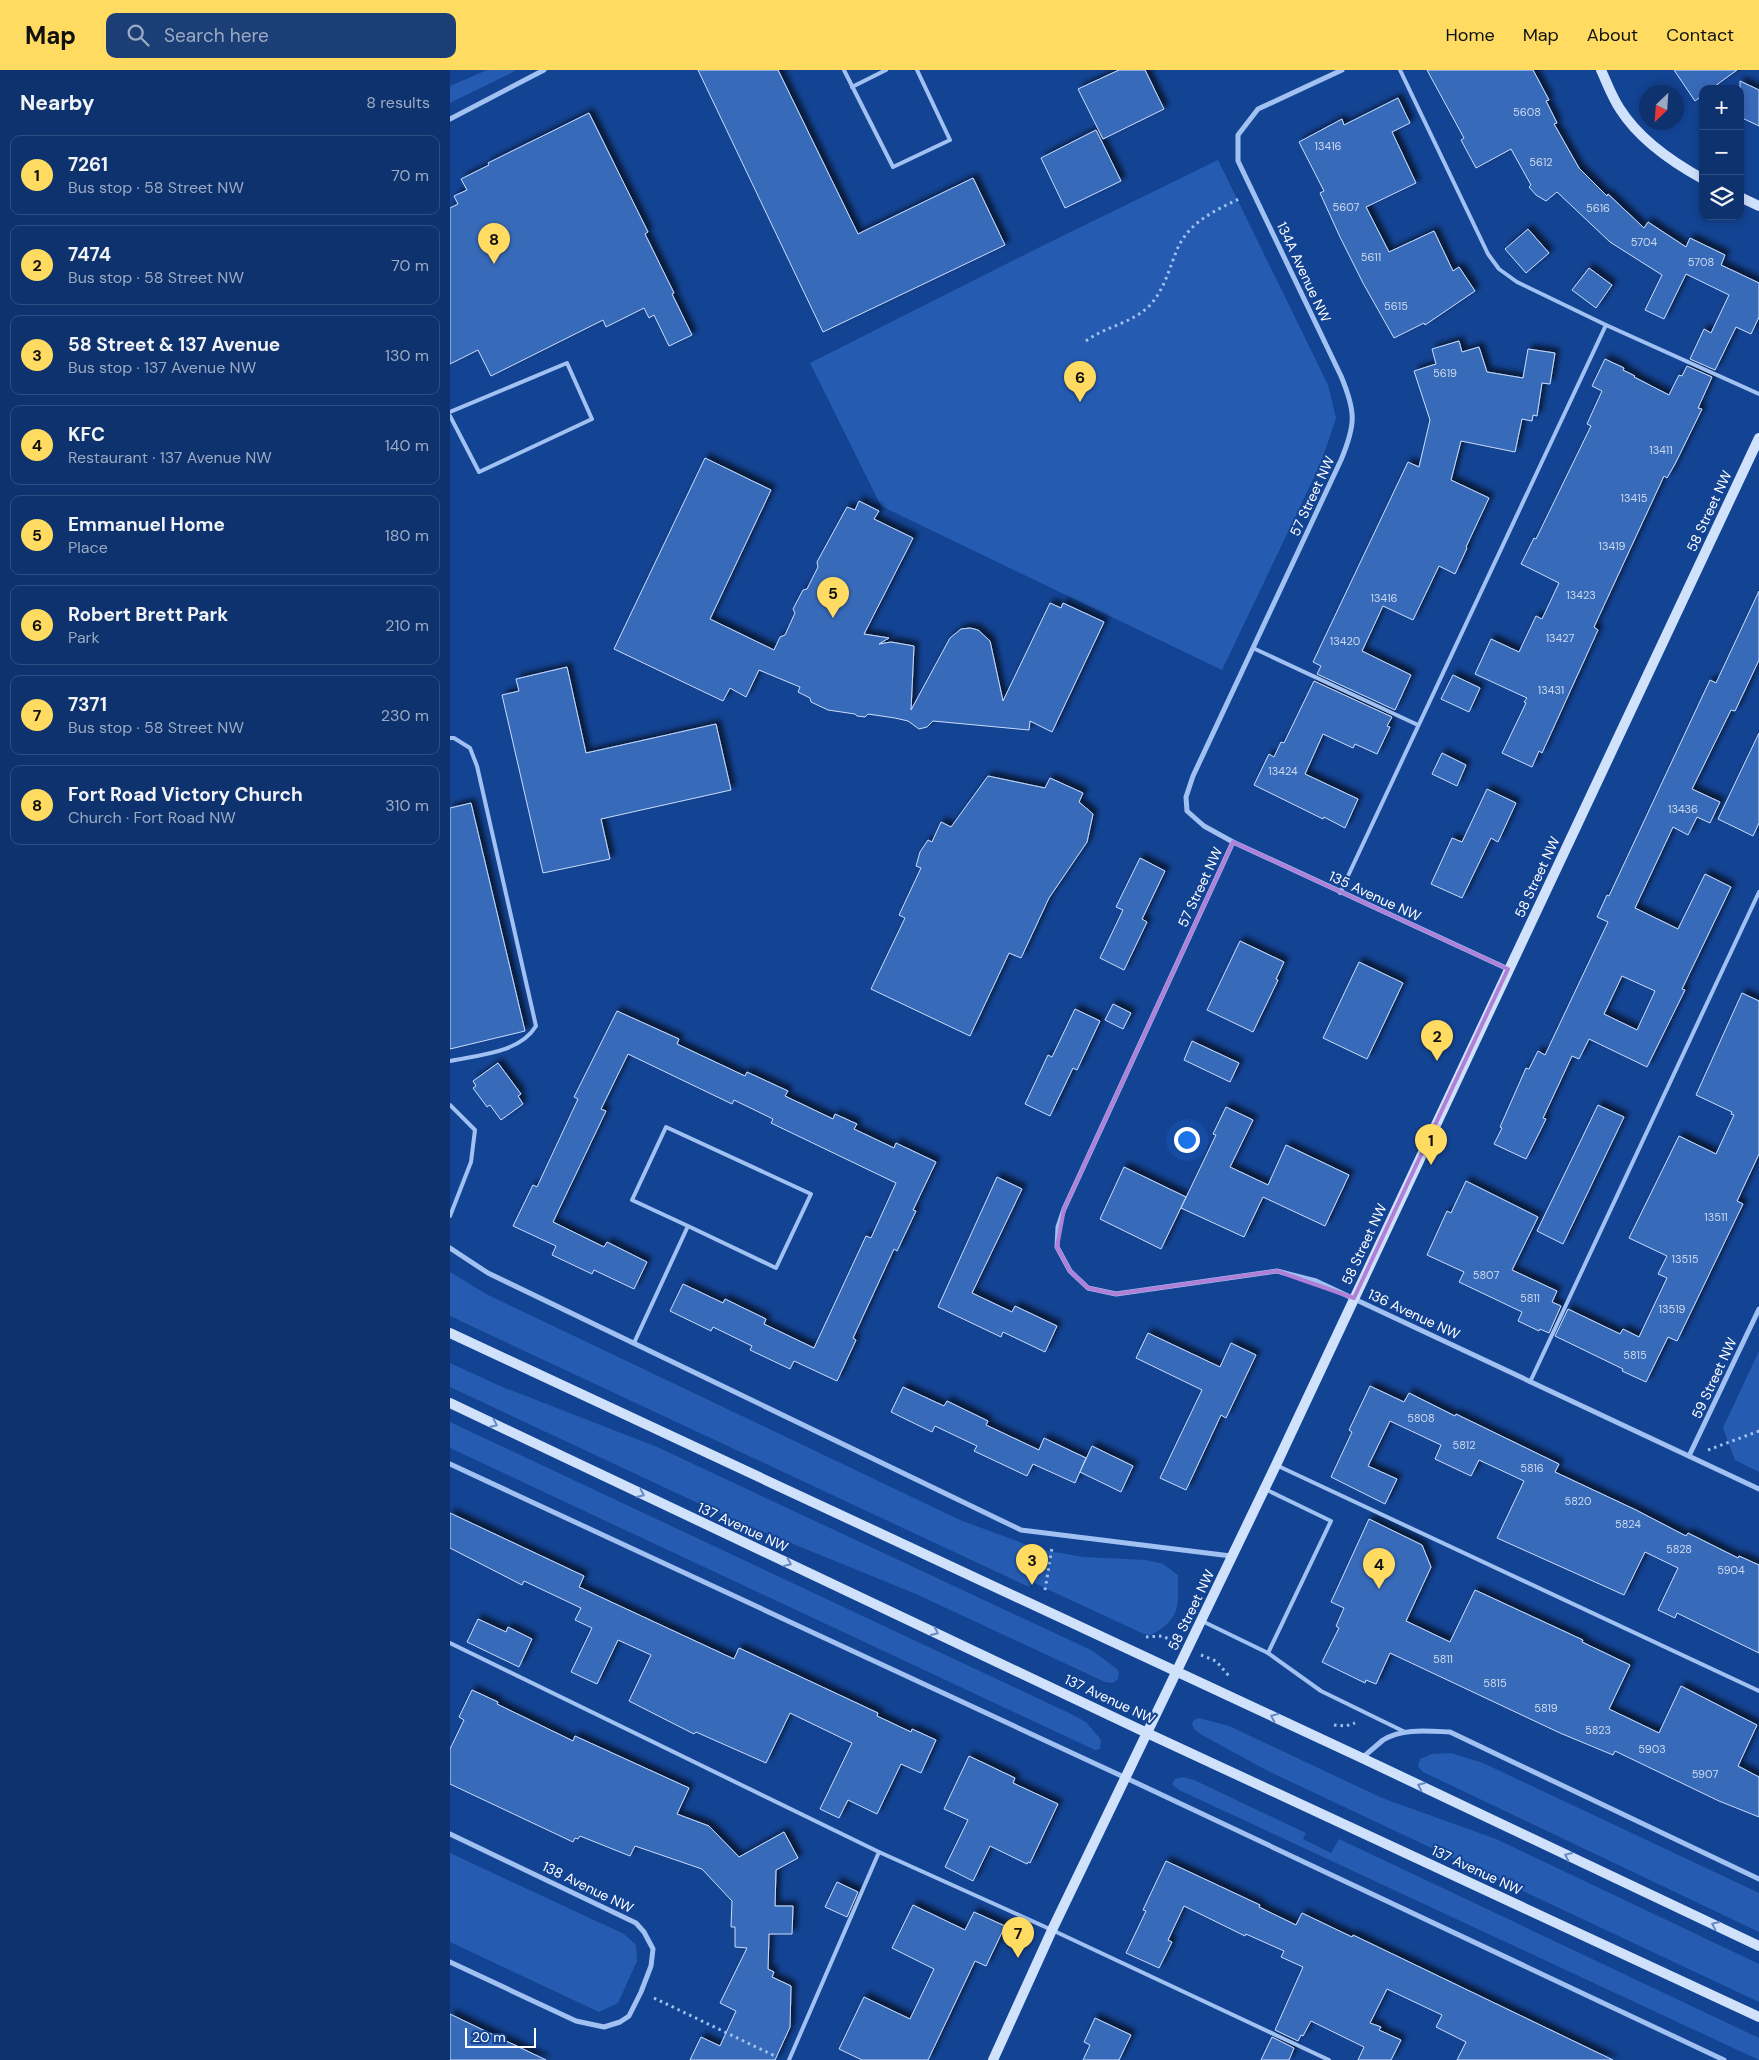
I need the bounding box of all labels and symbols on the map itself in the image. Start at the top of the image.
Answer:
north arrow [1639,85,1684,130]
house number: 5608 [1513,105,1541,119]
house number: 13416 [1315,139,1342,153]
house number: 5612 [1529,155,1553,169]
house number: 5607 [1333,200,1360,214]
house number: 5616 [1586,201,1610,215]
street label: 134A Avenue NW [1273,219,1335,325]
pin: 8 [478,223,510,264]
house number: 5704 [1631,235,1658,249]
house number: 5611 [1361,250,1381,264]
house number: 5708 [1688,255,1714,269]
house number: 5615 [1384,299,1408,313]
pin: 6 [1064,361,1096,402]
house number: 5619 [1433,366,1457,380]
house number: 13411 [1649,443,1673,457]
street label: 57 Street NW [1286,453,1339,539]
street label: 58 Street NW [1682,467,1736,554]
house number: 13415 [1621,491,1648,505]
house number: 13419 [1599,539,1626,553]
pin: 5 [817,577,849,618]
house number: 13423 [1566,588,1596,602]
house number: 13416 [1371,591,1398,605]
house number: 13427 [1546,631,1574,645]
house number: 13420 [1330,634,1360,648]
house number: 13431 [1538,683,1564,697]
house number: 13424 [1268,764,1298,778]
house number: 13436 [1668,802,1698,816]
street label: 58 Street NW [1510,833,1564,920]
street label: 57 Street NW [1174,844,1227,930]
street label: 135 Avenue NW [1326,867,1424,925]
pin: 2 [1421,1020,1453,1061]
pin: 1 [1415,1124,1447,1165]
your location [1174,1127,1200,1153]
street label: 58 Street NW [1337,1200,1391,1287]
house number: 13511 [1704,1210,1728,1224]
house number: 13515 [1672,1252,1699,1266]
house number: 5807 [1473,1268,1499,1282]
street label: 136 Avenue NW [1365,1285,1463,1343]
house number: 5811 [1520,1291,1540,1305]
house number: 13519 [1659,1302,1686,1316]
street label: 59 Street NW [1687,1334,1741,1421]
house number: 5815 [1623,1348,1647,1362]
house number: 5808 [1407,1411,1435,1425]
one-way arrow [489,1418,498,1428]
house number: 5812 [1453,1438,1475,1452]
house number: 5816 [1520,1461,1544,1475]
one-way arrow [636,1487,645,1498]
house number: 5820 [1565,1494,1591,1508]
street label: 137 Avenue NW [695,1498,792,1556]
house number: 5824 [1615,1517,1641,1531]
house number: 5828 [1666,1542,1692,1556]
pin: 3 [1016,1544,1048,1585]
pin: 4 [1363,1548,1395,1589]
one-way arrow [783,1557,792,1567]
house number: 5904 [1717,1563,1745,1577]
street label: 58 Street NW [1164,1566,1218,1653]
one-way arrow [930,1626,939,1637]
house number: 5811 [1433,1652,1453,1666]
street label: 137 Avenue NW [1062,1670,1159,1728]
house number: 5815 [1483,1676,1507,1690]
house number: 5819 [1534,1701,1558,1715]
one-way arrow [1270,1713,1279,1724]
house number: 5823 [1585,1723,1611,1737]
house number: 5903 [1638,1742,1666,1756]
house number: 5907 [1692,1767,1718,1781]
one-way arrow [1417,1782,1426,1793]
street label: 137 Avenue NW [1429,1841,1526,1899]
one-way arrow [1564,1852,1573,1862]
street label: 138 Avenue NW [539,1857,637,1917]
pin: 7 [1002,1917,1034,1958]
one-way arrow [1711,1921,1720,1932]
scale bar [465,2025,536,2048]

